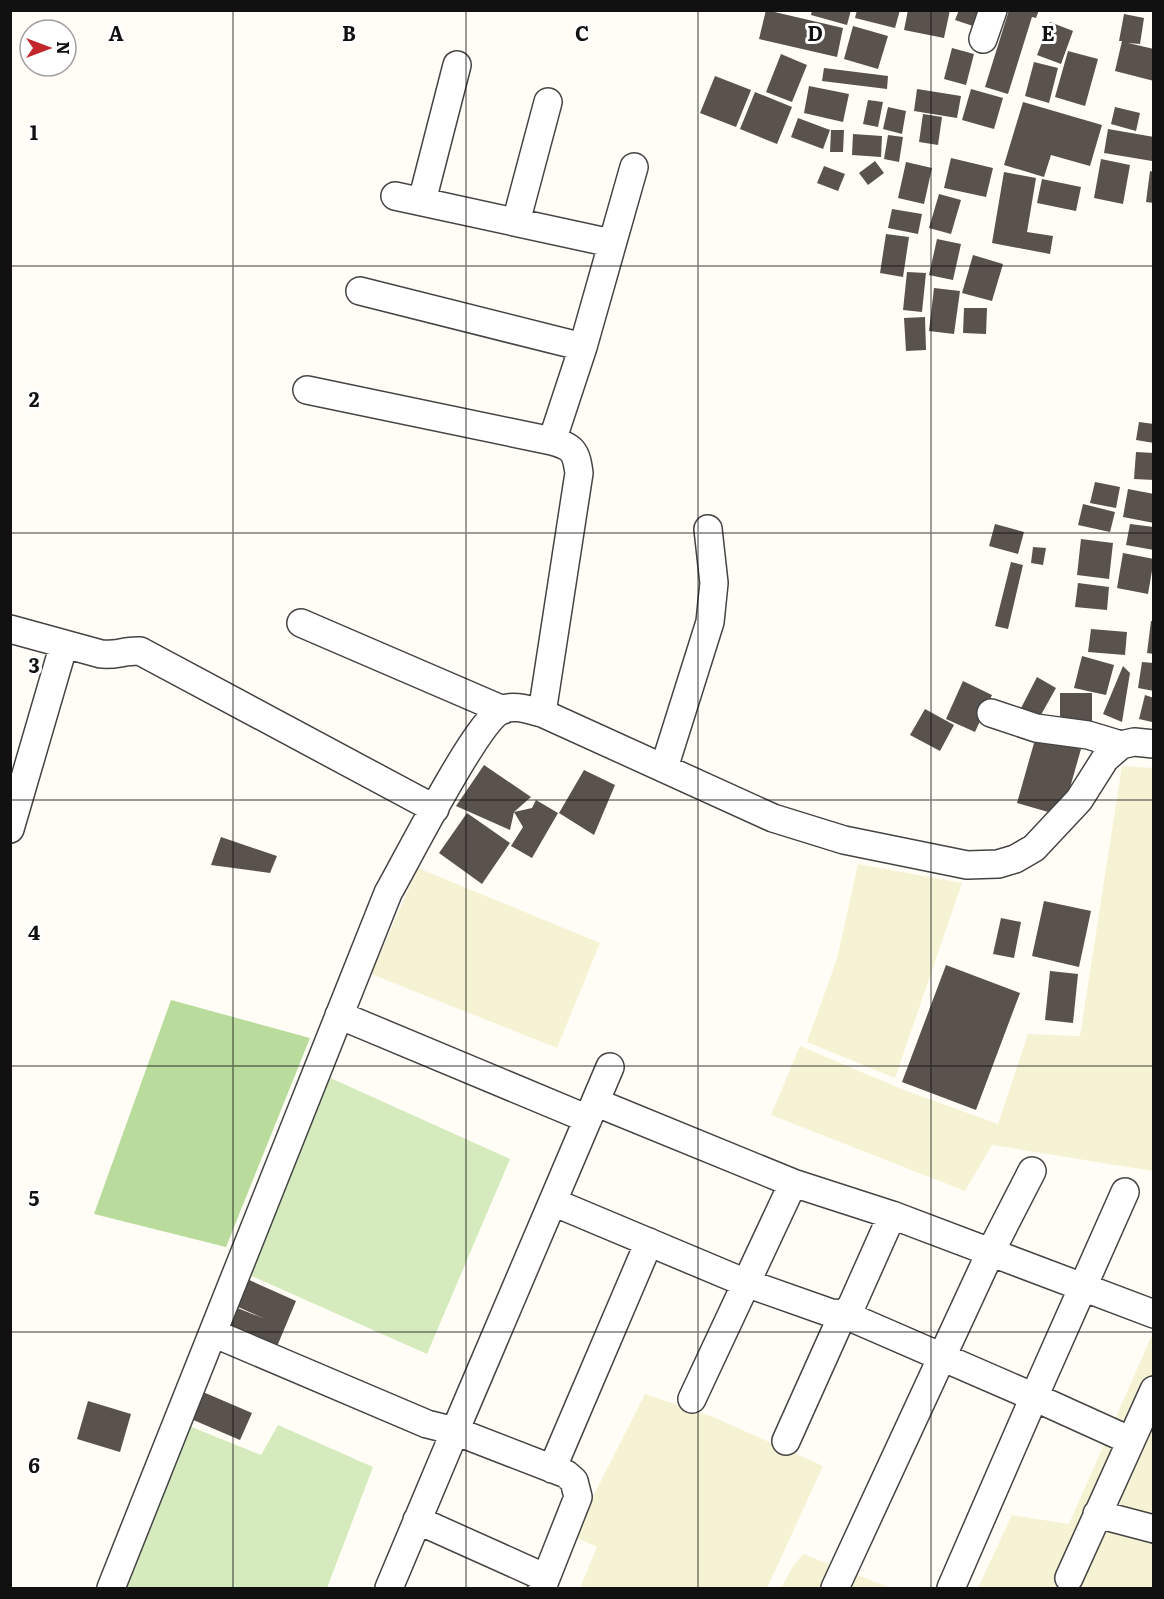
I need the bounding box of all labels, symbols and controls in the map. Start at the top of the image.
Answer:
text: A [108,17,124,47]
text: B [342,17,356,47]
text: C [575,17,589,47]
text: D [807,17,823,47]
text: E [1041,17,1055,47]
north arrow [18,18,78,78]
text: N [52,41,76,55]
text: 1 [30,116,38,146]
text: 2 [29,383,40,413]
text: 3 [28,649,40,679]
text: 4 [28,916,40,946]
text: 5 [29,1182,40,1212]
text: 6 [28,1449,40,1479]

